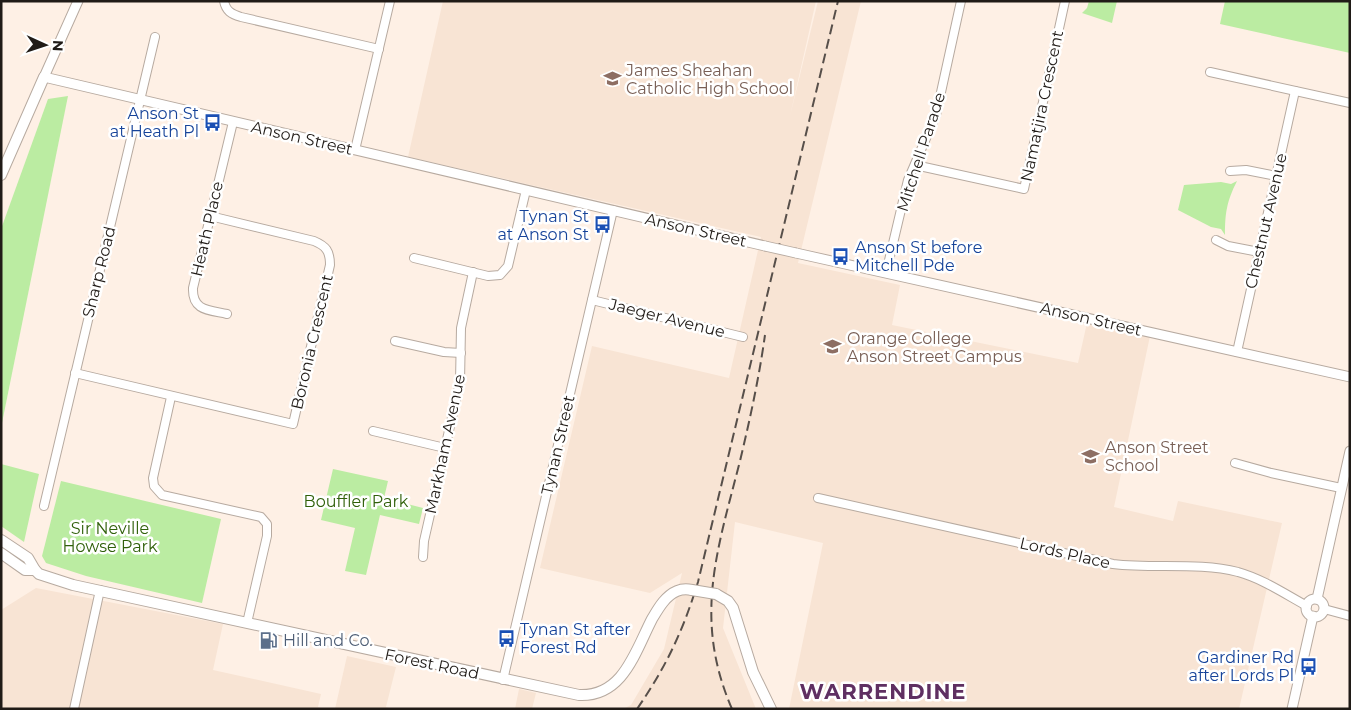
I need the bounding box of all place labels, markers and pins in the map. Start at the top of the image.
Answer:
place label: James Sheahan Catholic High School [625,61,793,98]
school or university icon: James Sheahan Catholic High School [602,69,622,89]
place label: Anson St at Heath Pl [110,104,199,141]
bus stop icon: Anson St at Heath Pl [203,112,223,132]
place label: Tynan St at Anson St [497,207,589,244]
bus stop icon: Tynan St at Anson St [593,215,613,235]
place label: Anson St before Mitchell Pde [855,238,982,275]
bus stop icon: Anson St before Mitchell Pde [831,246,851,266]
place label: Orange College Anson Street Campus [847,329,1022,366]
school or university icon: Orange College Anson Street Campus [823,337,843,357]
place label: Anson Street School [1105,438,1209,475]
school or university icon: Anson Street School [1081,446,1101,466]
place label: Tynan St after Forest Rd [520,620,631,657]
bus stop icon: Tynan St after Forest Rd [496,628,516,648]
fuel station icon: Hill and Co. [259,630,279,650]
place label: Hill and Co. [283,631,373,650]
place label: Gardiner Rd after Lords Pl [1188,648,1294,685]
bus stop icon: Gardiner Rd after Lords Pl [1298,656,1318,676]

